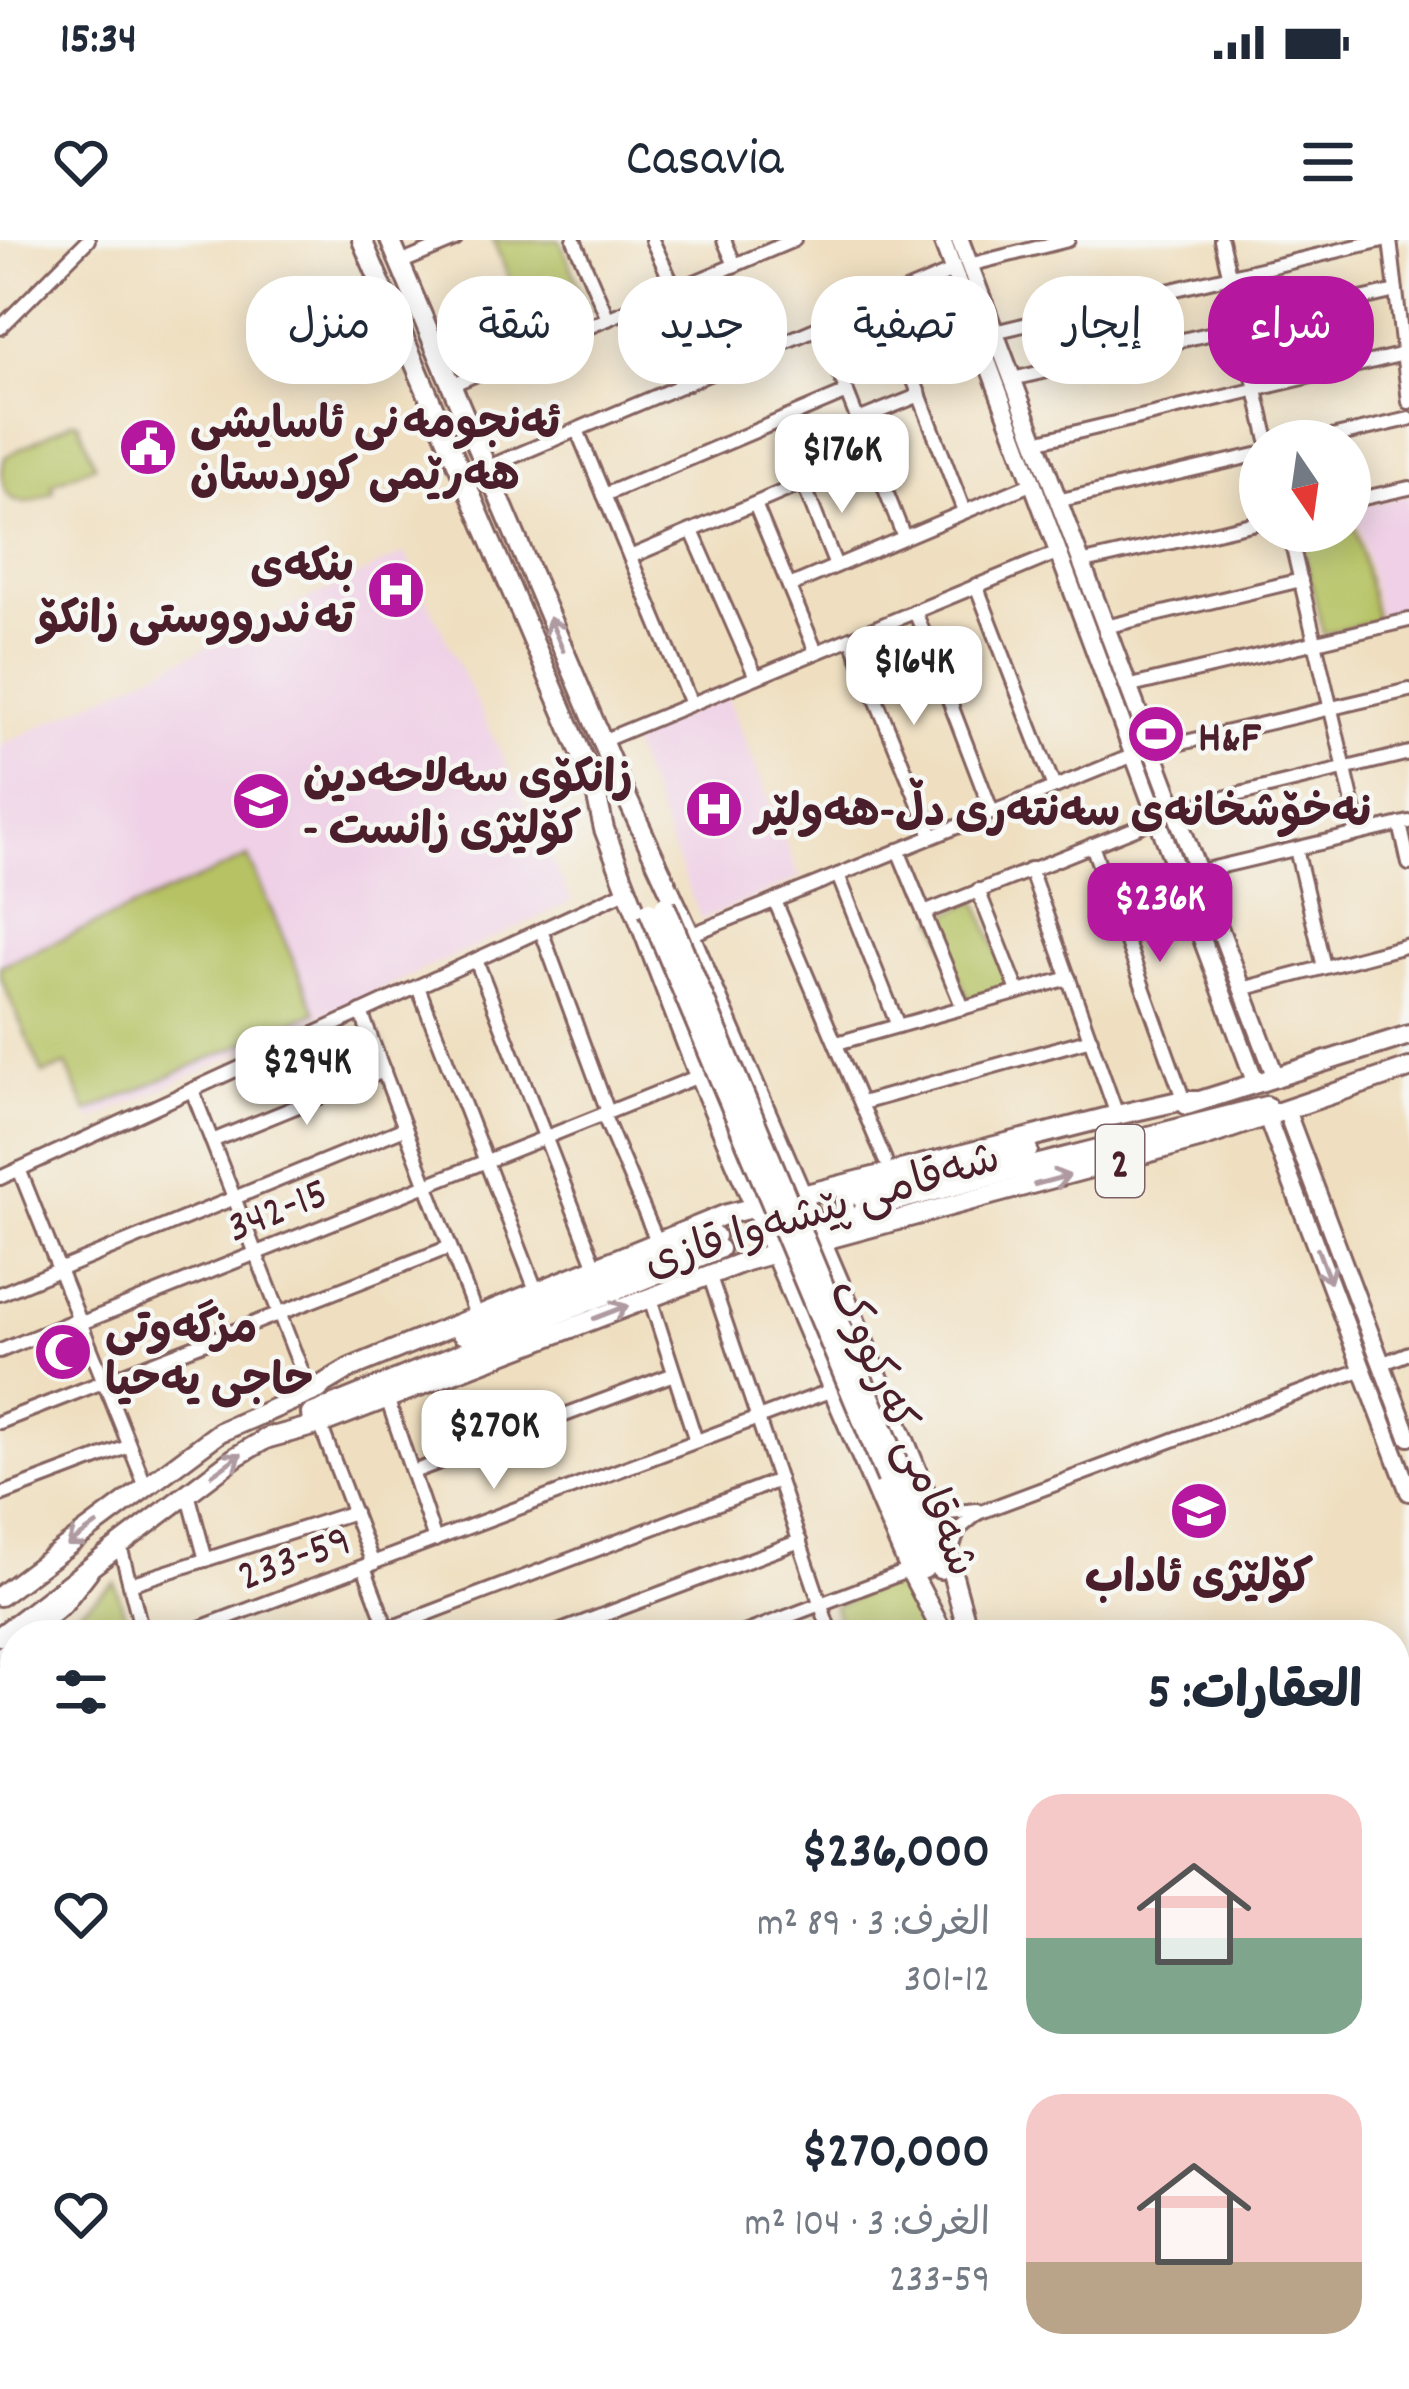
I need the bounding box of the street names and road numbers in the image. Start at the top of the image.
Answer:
road number: 2 [1096,1125,1144,1197]
street label: شەقامی پێشەوا قازی [637,1129,1009,1298]
street label: 342-15 [218,1164,339,1263]
street label: شەقامی کەرکووک [808,1271,991,1588]
street label: 233-59 [230,1512,361,1612]

